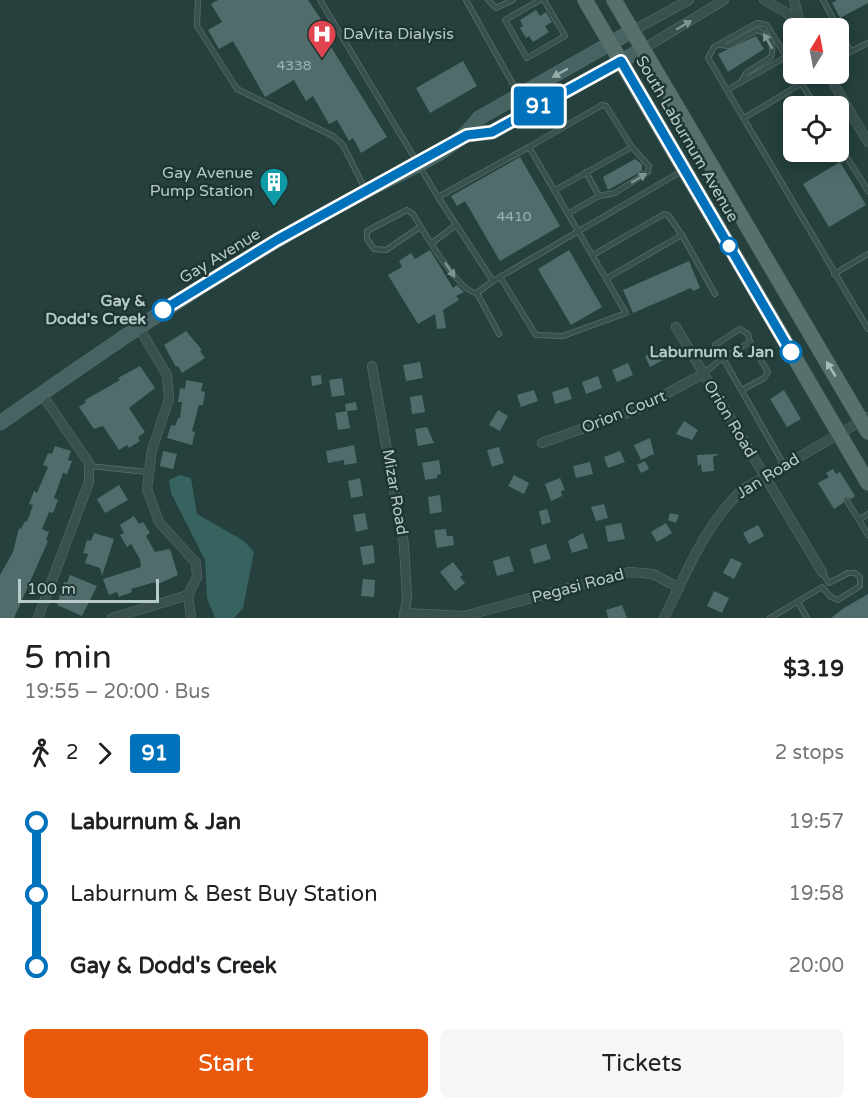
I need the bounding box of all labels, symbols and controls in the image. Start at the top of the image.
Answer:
hospital icon: DaVita Dialysis [306,18,338,60]
north arrow [783,18,849,84]
map controls [783,18,849,162]
one-way arrow [676,20,693,30]
place label: DaVita Dialysis [343,24,454,44]
one-way arrow [763,32,773,49]
street label: South Laburnum Avenue [631,52,743,226]
house number: 4338 [276,57,312,74]
one-way arrow [552,67,568,78]
line badge: 91 [512,86,566,126]
text: 91 [526,94,552,119]
button: locate [783,96,849,162]
place label: Gay Avenue Pump Station [150,163,253,201]
building icon: Gay Avenue Pump Station [258,166,290,208]
one-way arrow [631,173,647,184]
house number: 4410 [496,208,532,225]
street label: Gay Avenue [176,224,264,288]
unlabelled marker [720,237,738,255]
one-way arrow [444,261,456,277]
place label: Gay & Dodd's Creek [45,291,146,329]
marker: Gay & Dodd's Creek [152,299,174,321]
marker: Laburnum & Jan [780,341,802,363]
place label: Laburnum & Jan [649,342,774,362]
one-way arrow [826,361,837,377]
street label: Orion Road [699,377,761,461]
street label: Orion Court [579,386,669,438]
street label: Mizar Road [378,448,412,536]
street label: Jan Road [733,449,803,503]
street label: Pegasi Road [530,564,626,608]
scale bar [18,576,159,604]
text: 100 m [27,579,76,599]
text: 5 min [24,638,112,677]
text: $3.19 [783,656,844,682]
text: 19:55 – 20:00 · Bus [24,680,210,704]
icon: walk [24,737,57,770]
icon: forward [88,737,121,770]
text: 2 [66,741,79,765]
text: 91 [142,741,168,766]
text: 2 stops [775,741,844,765]
text: Laburnum & Jan [70,809,241,835]
text: 19:57 [789,810,844,834]
text: Laburnum & Best Buy Station [70,881,378,907]
text: 19:58 [789,882,844,906]
text: Gay & Dodd's Creek [70,953,277,979]
text: 20:00 [789,954,844,978]
button: Start [24,1029,428,1098]
button: Tickets [440,1029,844,1098]

